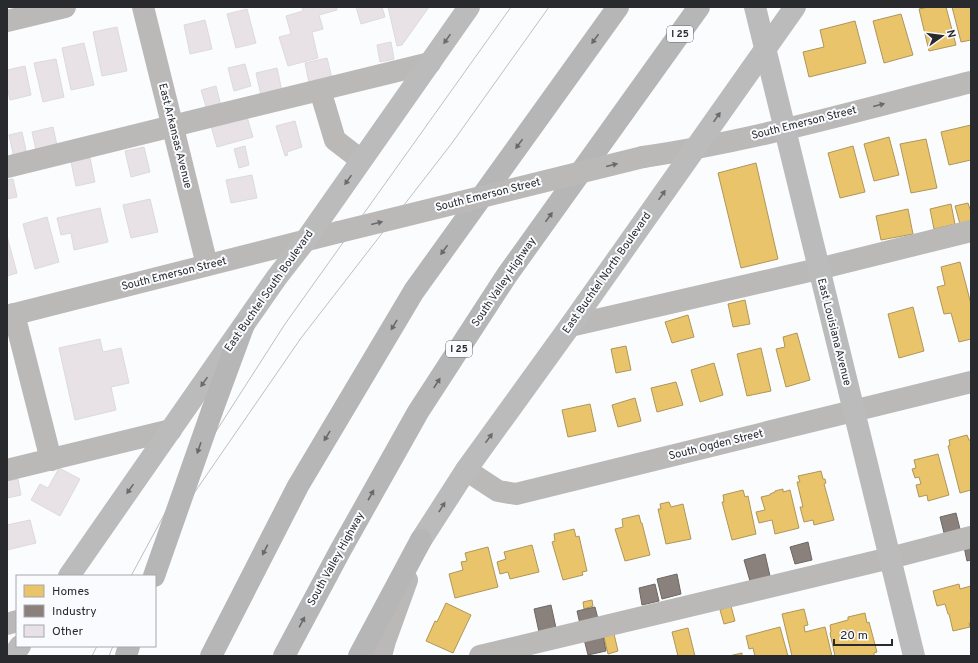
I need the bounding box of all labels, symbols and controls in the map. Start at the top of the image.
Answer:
north arrow [922,16,962,56]
road number: I 25 [667,26,693,42]
text: N [943,28,958,39]
one-way arrow [591,33,599,44]
one-way arrow [443,34,451,44]
street label: East Arkansas Avenue [155,82,195,190]
one-way arrow [873,102,885,108]
street label: South Emerson Street [750,103,858,143]
one-way arrow [713,112,721,122]
one-way arrow [515,139,523,150]
one-way arrow [606,161,618,167]
one-way arrow [344,174,352,185]
street label: South Emerson Street [434,175,542,215]
one-way arrow [658,190,666,201]
street label: East Buchtel North Boulevard [560,209,654,337]
one-way arrow [545,212,553,222]
one-way arrow [371,219,384,225]
street label: East Buchtel South Boulevard [222,227,316,355]
street label: South Valley Highway [469,234,539,330]
one-way arrow [440,245,448,255]
street label: South Emerson Street [120,254,228,294]
street label: East Louisiana Avenue [814,277,854,387]
one-way arrow [390,320,398,330]
road number: I 25 [446,341,472,357]
one-way arrow [200,377,208,388]
one-way arrow [433,378,441,388]
street label: South Ogden Street [667,427,765,463]
one-way arrow [324,430,331,442]
one-way arrow [484,433,492,443]
one-way arrow [196,442,202,454]
one-way arrow [126,484,134,494]
one-way arrow [368,489,375,501]
one-way arrow [438,502,446,512]
street label: South Valley Highway [304,509,368,608]
one-way arrow [262,545,268,556]
legend [16,575,156,647]
text: Homes [52,584,89,600]
text: Industry [52,604,97,620]
one-way arrow [299,616,306,627]
scale bar [834,621,892,647]
text: Other [52,624,84,640]
text: 20 m [840,628,868,644]

